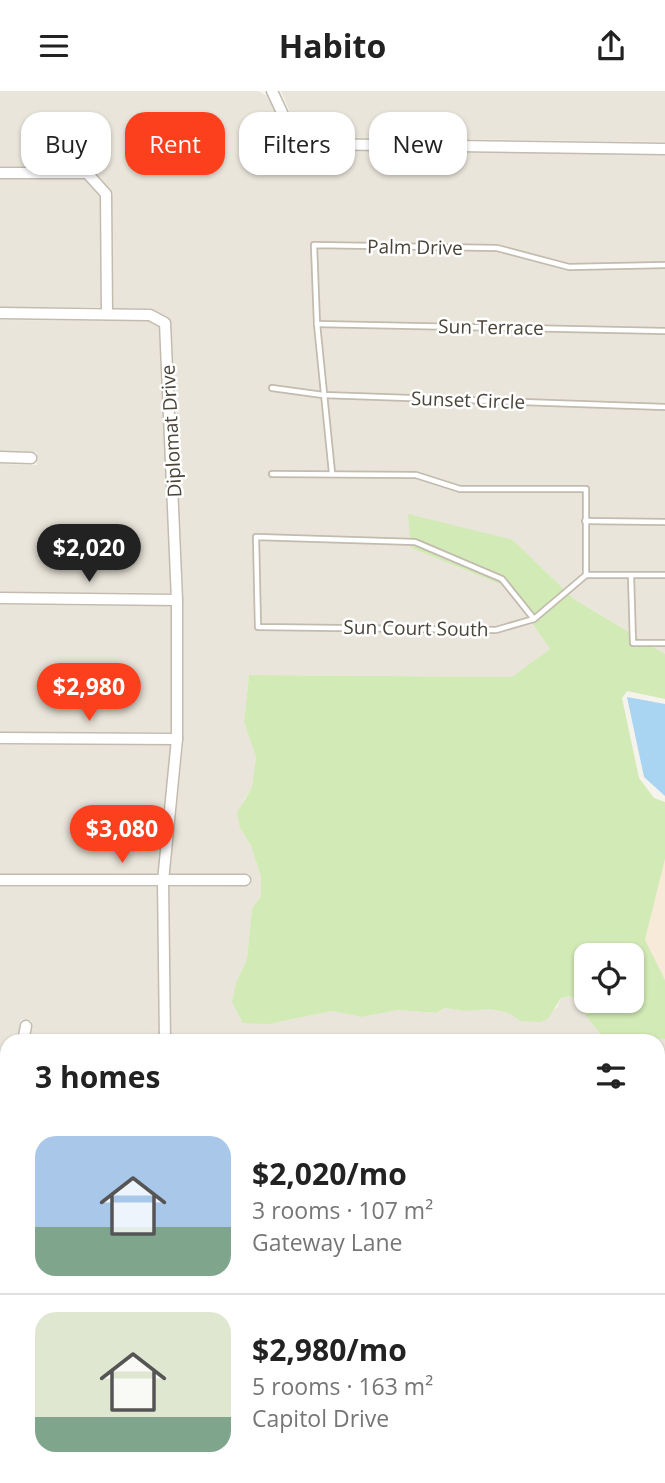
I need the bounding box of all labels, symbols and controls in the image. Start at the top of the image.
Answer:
text: Habito [279,24,386,67]
icon: menu [35,27,73,65]
icon: share [592,27,630,65]
chip: Buy [21,112,111,175]
chip: Rent [125,112,225,175]
chip: Filters [239,112,355,175]
chip: New [369,112,467,175]
street label: Palm Drive [367,233,463,261]
street label: Sun Terrace [438,313,544,341]
street label: Diplomat Drive [155,364,187,498]
street label: Sunset Circle [410,385,526,415]
pin: $2,020 [32,525,146,584]
text: $2,020 [53,531,125,563]
street label: Sun Court South [343,614,489,642]
pin: $2,980 [32,663,146,723]
text: $2,980 [53,670,125,702]
pin: $3,080 [65,805,179,865]
text: $3,080 [86,812,158,844]
map controls [574,943,644,1013]
button: locate [574,943,644,1013]
text: 3 homes [35,1056,160,1097]
icon: filters [592,1057,630,1095]
text: $2,020/mo [252,1153,407,1194]
icon: home [91,1164,175,1248]
text: 3 rooms · 107 m² [252,1194,433,1226]
text: Gateway Lane [252,1226,403,1258]
text: $2,980/mo [252,1329,407,1370]
icon: home [91,1340,175,1424]
text: 5 rooms · 163 m² [252,1370,433,1402]
text: Capitol Drive [252,1402,389,1434]

